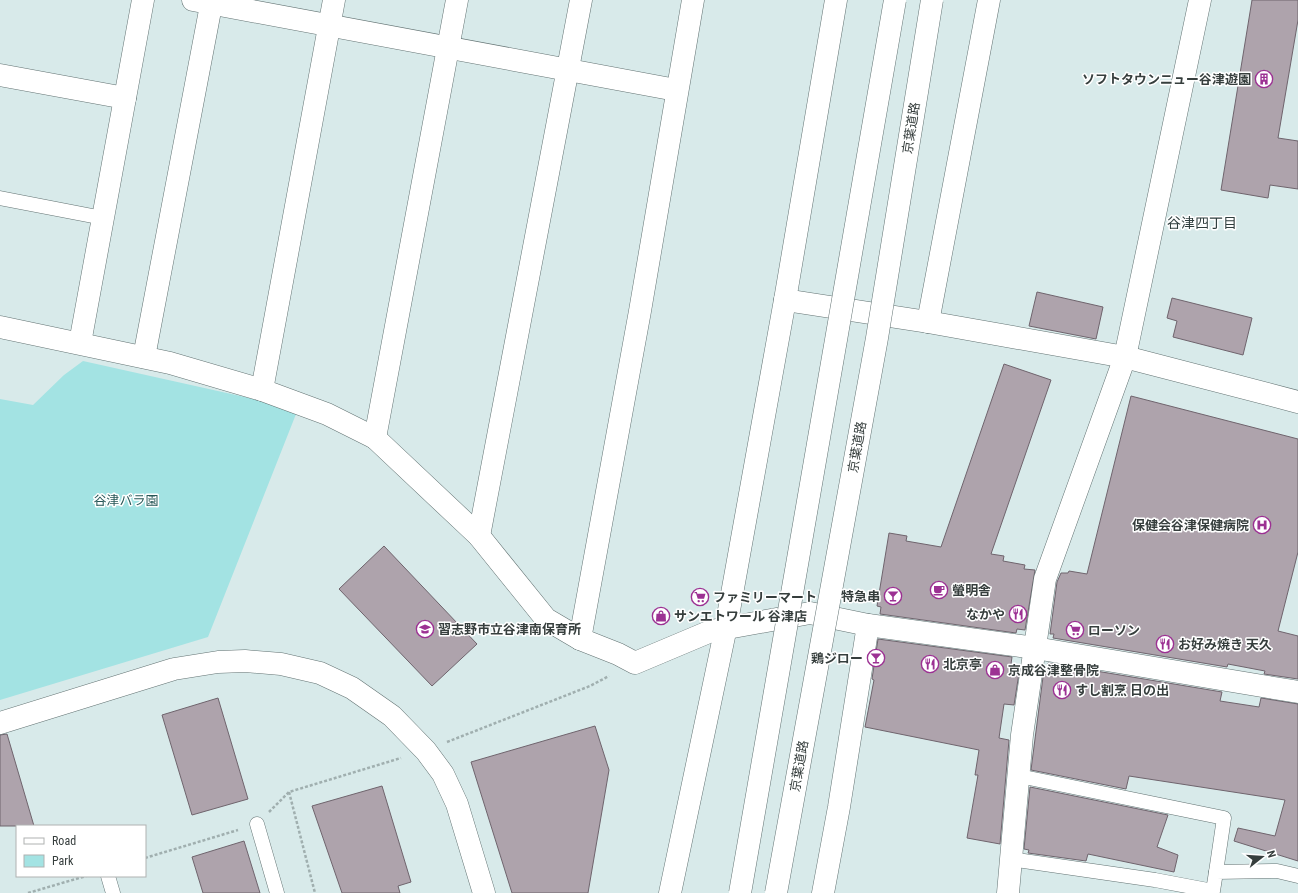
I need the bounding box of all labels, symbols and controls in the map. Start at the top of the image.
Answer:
building icon: ソフトタウンニュー谷津遊園 [1254,69,1274,89]
place label: ソフトタウンニュー谷津遊園 [1082,72,1251,87]
street label: 京葉道路 [900,101,922,155]
district label: 谷津四丁目 [1167,215,1237,231]
street label: 京葉道路 [845,420,869,474]
park label: 谷津バラ園 [93,493,159,508]
hospital icon: 保健会谷津保健病院 [1252,515,1272,535]
place label: 保健会谷津保健病院 [1132,518,1249,533]
cafe icon: 螢明舎 [929,580,949,600]
place label: 螢明舎 [952,583,991,598]
bar icon: 特急串 [883,586,903,606]
supermarket icon: ファミリーマート [690,587,710,607]
place label: 特急串 [841,589,880,604]
place label: ファミリーマート [713,590,817,605]
restaurant icon: なかや [1008,604,1028,624]
shop icon: サンエトワール 谷津店 [651,606,671,626]
place label: なかや [966,607,1005,622]
place label: サンエトワール 谷津店 [674,609,807,624]
school or university icon: 習志野市立谷津南保育所 [415,619,435,639]
supermarket icon: ローソン [1065,620,1085,640]
place label: 習志野市立谷津南保育所 [438,622,581,637]
place label: ローソン [1088,623,1140,638]
restaurant icon: お好み焼き 天久 [1155,634,1175,654]
place label: お好み焼き 天久 [1178,637,1272,652]
bar icon: 鶏ジロー [866,648,886,668]
place label: 鶏ジロー [811,651,863,666]
restaurant icon: 北京亭 [920,654,940,674]
place label: 北京亭 [943,657,982,672]
shop icon: 京成谷津整骨院 [985,660,1005,680]
place label: 京成谷津整骨院 [1008,663,1099,678]
restaurant icon: すし割烹 日の出 [1052,680,1072,700]
place label: すし割烹 日の出 [1075,683,1169,698]
street label: 京葉道路 [787,739,811,793]
legend [16,825,146,877]
text: Road [52,834,76,848]
north arrow [1242,837,1282,877]
text: N [1264,849,1278,860]
text: Park [52,854,74,868]

